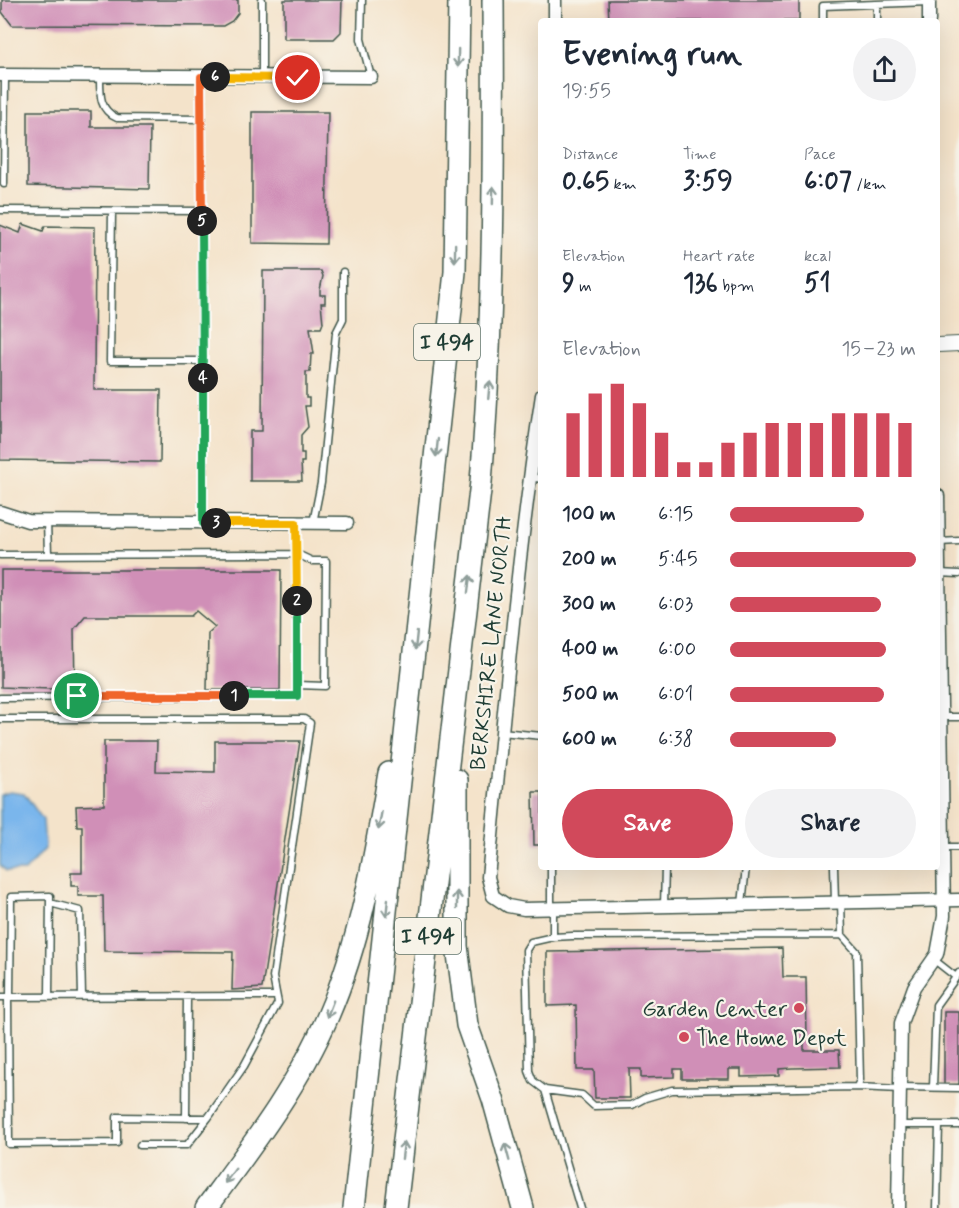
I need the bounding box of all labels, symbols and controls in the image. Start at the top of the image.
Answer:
text: Evening run [562,33,742,77]
button: share [853,38,916,101]
one-way arrow [452,48,464,68]
pin [272,52,323,103]
icon: check [281,61,314,94]
pin: 6 [200,62,230,92]
text: 6 [211,66,219,87]
text: 19:55 [562,78,611,105]
text: Distance [562,144,618,165]
text: Time [683,144,717,165]
text: Pace [804,144,836,165]
text: 0.65 [562,165,609,199]
text: 3:59 [683,165,733,199]
text: 6:07 [804,165,852,199]
text: km [609,174,637,195]
text: /km [852,174,887,195]
one-way arrow [487,186,499,206]
pin: 5 [187,206,217,236]
text: 5 [197,210,207,231]
one-way arrow [449,243,461,263]
text: Elevation [562,246,625,267]
text: Heart rate [683,246,755,267]
text: kcal [804,246,831,267]
text: 9 [562,267,575,301]
text: 136 [683,267,718,301]
text: 51 [804,267,831,301]
text: m [575,276,592,297]
text: bpm [718,276,754,297]
road number: I 494 [414,324,480,360]
text: Elevation [562,336,641,363]
text: 15–23 m [841,336,916,363]
pin: 4 [188,363,218,393]
text: 4 [198,367,208,388]
one-way arrow [484,381,495,401]
one-way arrow [431,437,442,457]
text: 100 m [562,501,616,528]
text: 6:15 [658,501,693,528]
pin: 3 [201,508,231,538]
text: 3 [212,512,220,533]
street label: BERKSHIRE LANE NORTH [465,515,519,772]
text: 200 m [562,546,617,573]
text: 5:45 [658,546,698,573]
one-way arrow [464,575,475,595]
pin: 2 [282,586,312,616]
text: 2 [293,590,301,611]
text: 300 m [562,591,616,618]
text: 6:03 [658,591,693,618]
one-way arrow [410,631,421,651]
text: 400 m [562,636,618,663]
text: 6:00 [658,636,696,663]
pin [51,670,102,721]
icon: arrive [60,679,93,712]
pin: 1 [219,681,249,711]
text: 500 m [562,681,619,708]
text: 6:01 [658,681,693,708]
text: 1 [230,685,238,706]
text: 600 m [562,726,617,753]
text: 6:38 [658,726,694,753]
button: Save [562,789,733,858]
button: Share [745,789,916,858]
one-way arrow [375,811,386,831]
one-way arrow [451,891,463,911]
one-way arrow [381,898,392,918]
road number: I 494 [395,918,461,954]
place label: Garden Center [642,996,788,1024]
one-way arrow [324,1000,335,1018]
marker: Garden Center [792,1001,806,1015]
place label: The Home Depot [696,1025,847,1053]
marker: The Home Depot [677,1030,691,1044]
one-way arrow [398,1140,409,1160]
one-way arrow [501,1142,512,1161]
one-way arrow [223,1167,236,1183]

